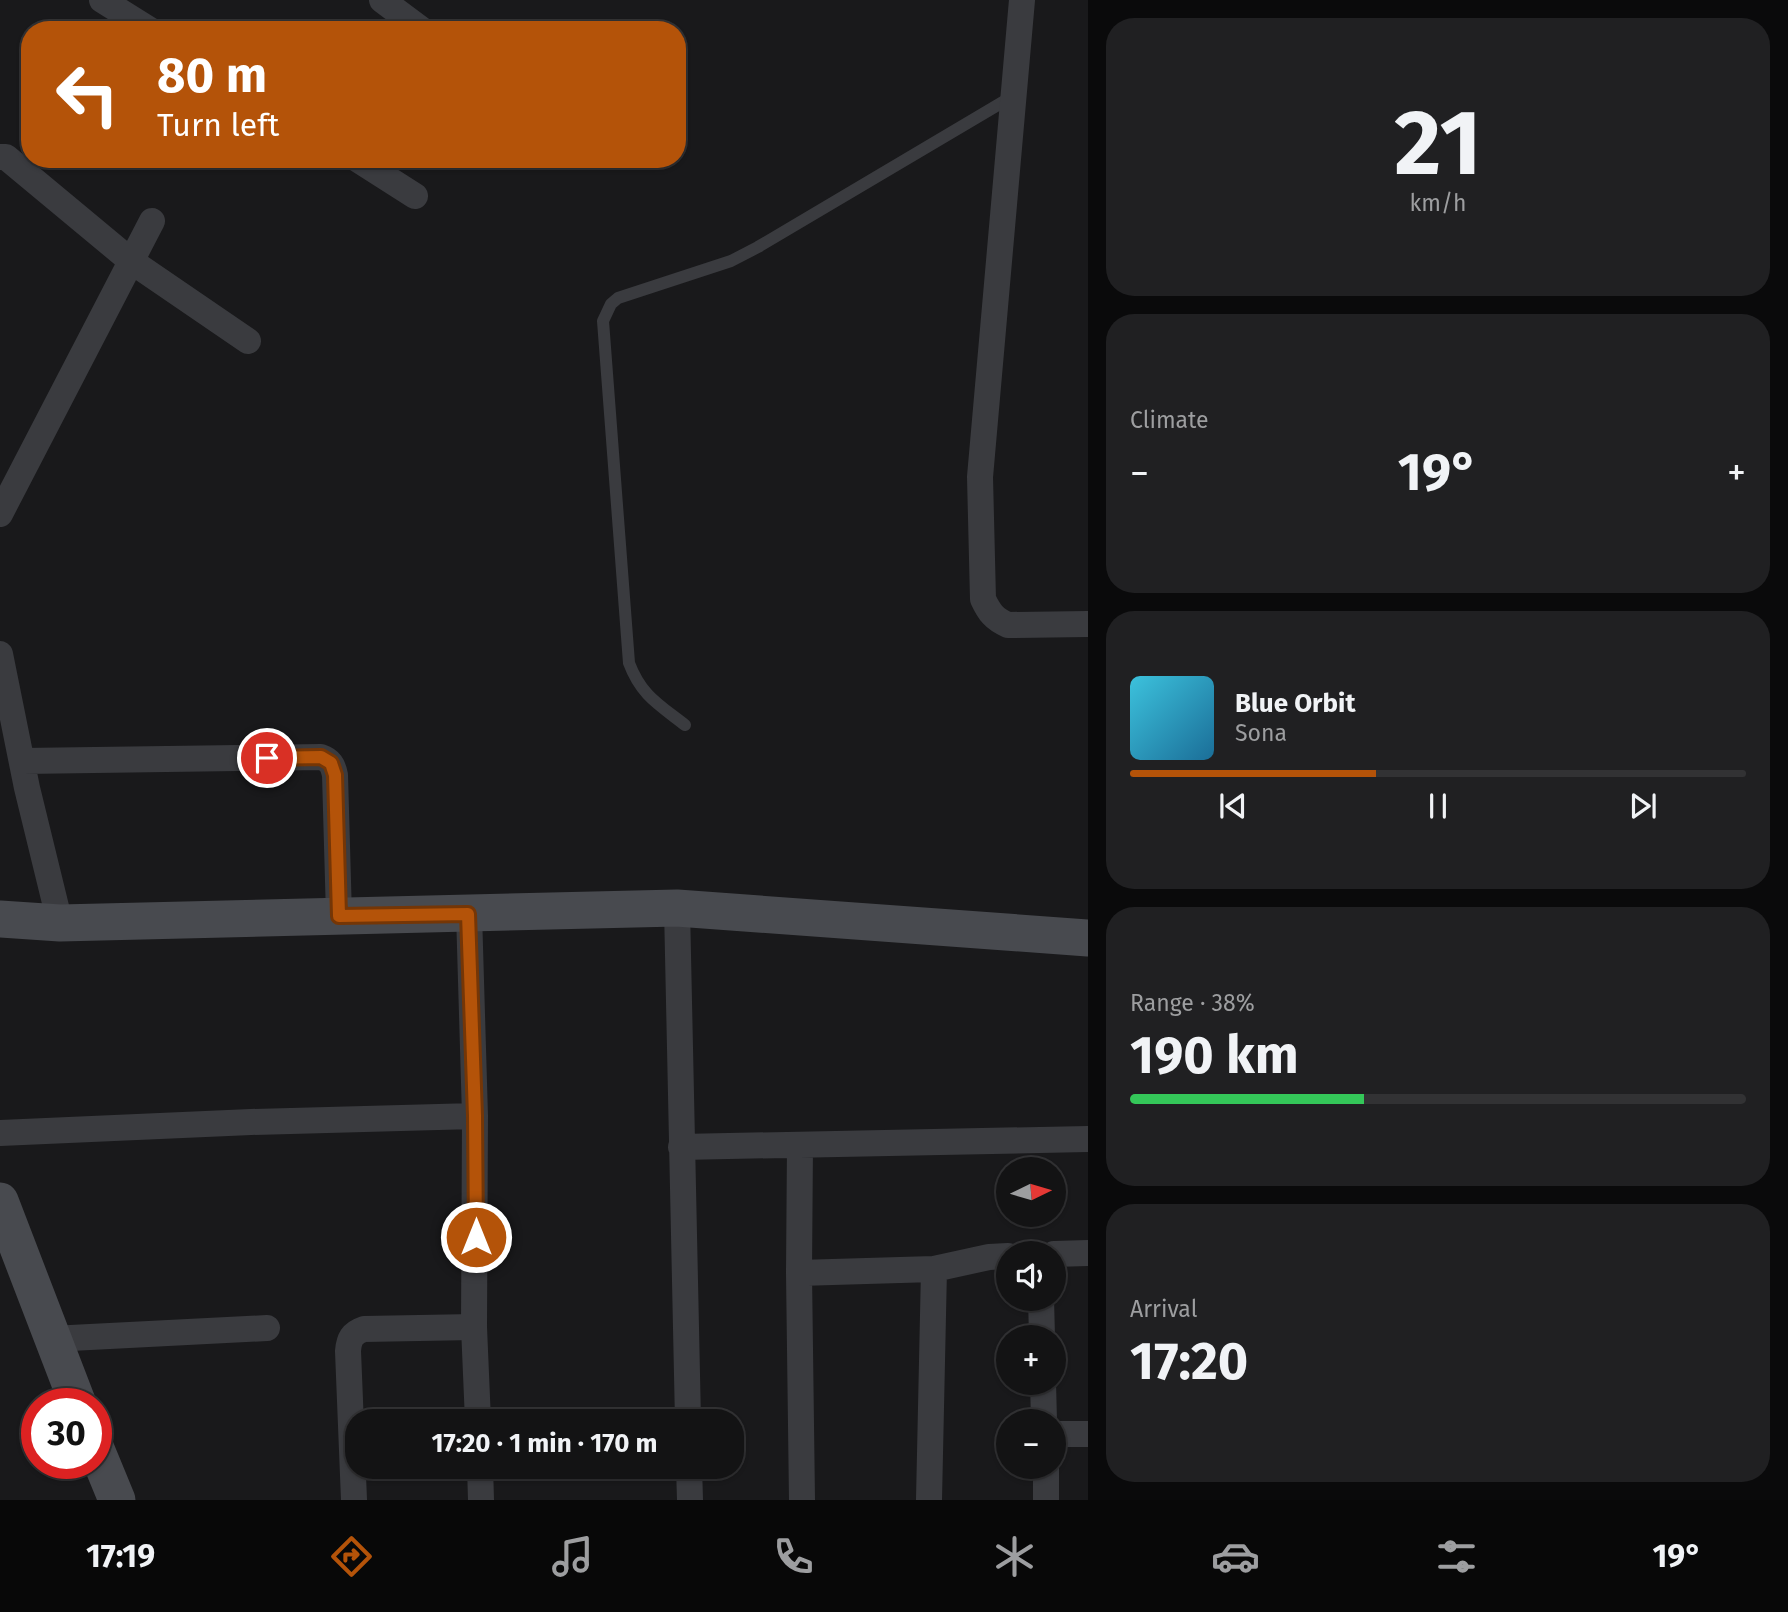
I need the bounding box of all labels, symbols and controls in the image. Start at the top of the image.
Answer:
text: 80 m [157,46,267,105]
icon: left [42,49,133,140]
text: 21 [1394,89,1482,198]
text: Turn left [157,106,279,144]
text: km/h [1410,189,1466,217]
text: Climate [1130,406,1209,434]
text: 19° [1398,441,1478,504]
text: − [1130,450,1149,496]
text: + [1727,450,1746,496]
text: Blue Orbit [1235,688,1355,719]
text: Sona [1235,719,1287,747]
pin [237,728,297,788]
icon: arrive [248,739,286,777]
icon: previous [1214,787,1252,825]
icon: pause [1419,787,1457,825]
icon: next [1624,787,1662,825]
text: Range · 38% [1130,989,1255,1017]
text: 190 km [1130,1024,1299,1087]
north arrow [996,1157,1066,1227]
map controls [996,1157,1066,1479]
position arrow [439,1200,513,1274]
button: sound [996,1241,1066,1311]
text: Arrival [1130,1295,1197,1323]
button: + [996,1325,1066,1395]
text: 17:20 [1130,1330,1248,1393]
speed limit sign: 30 [21,1388,112,1479]
button: − [996,1409,1066,1479]
text: 17:20 · 1 min · 170 m [431,1428,658,1459]
icon: directions [327,1532,376,1581]
icon: music [548,1532,597,1581]
icon: phone [769,1532,818,1581]
icon: climate [990,1532,1039,1581]
icon: car [1211,1532,1260,1581]
icon: filters [1432,1532,1481,1581]
text: 17:19 [86,1537,155,1575]
text: 19° [1652,1537,1702,1575]

